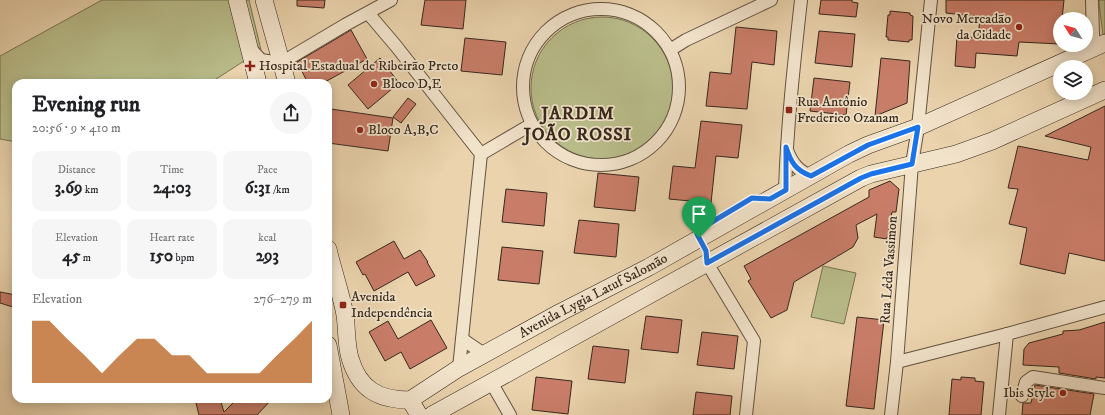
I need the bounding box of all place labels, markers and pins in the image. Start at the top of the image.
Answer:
place label: Novo Mercadão da Cidade [922,10,1011,44]
marker: Novo Mercadão da Cidade [1014,22,1024,32]
place label: Hospital Estadual de Ribeirão Preto [259,57,458,75]
marker: Hospital Estadual de Ribeirão Preto [244,60,256,72]
place label: Bloco D,E [382,75,442,93]
marker: Bloco D,E [369,79,379,89]
place label: Rua Antônio Frederico Ozanam [797,93,900,127]
marker: Rua Antônio Frederico Ozanam [784,105,794,115]
place label: Bloco A,B,C [368,121,439,139]
marker: Bloco A,B,C [355,125,365,135]
pin [682,197,716,238]
place label: Avenida Independência [351,288,433,322]
marker: Avenida Independência [338,300,348,310]
place label: Ibis Style [1003,384,1055,402]
marker: Ibis Style [1058,388,1068,398]

